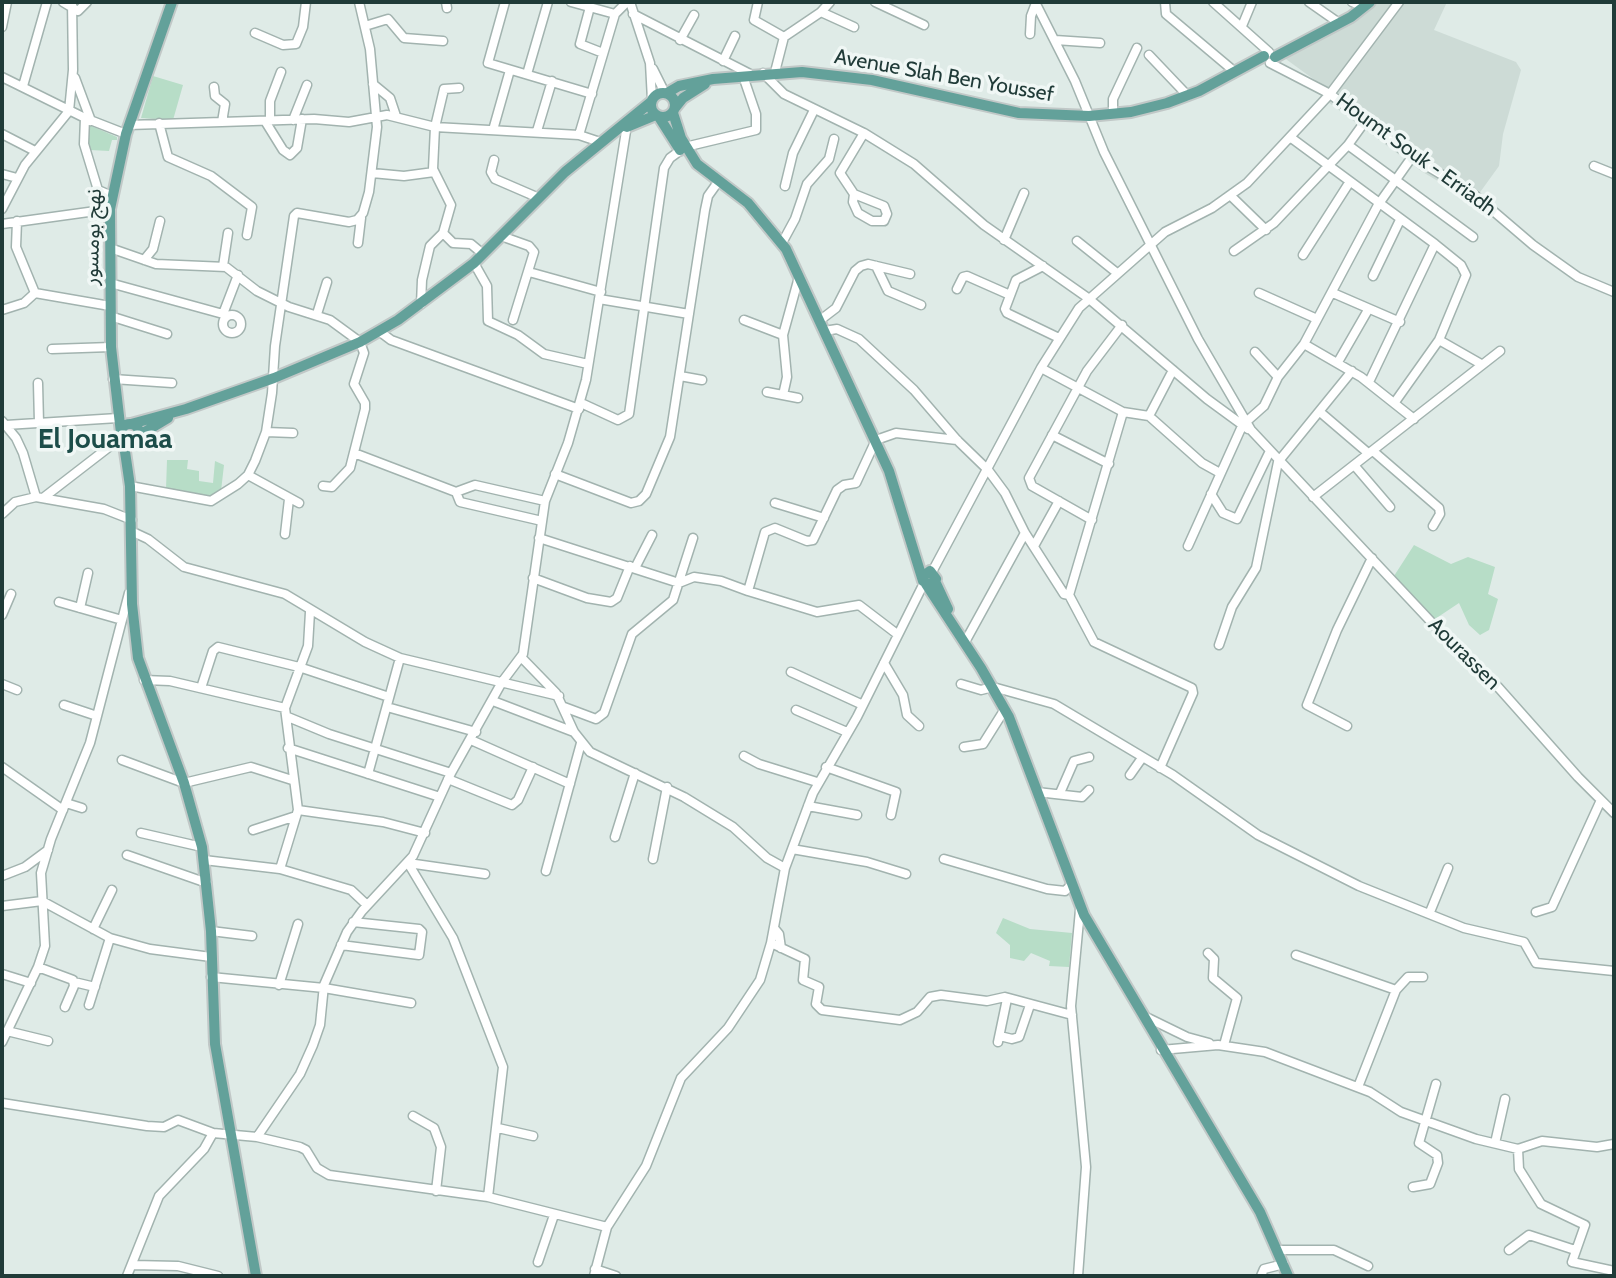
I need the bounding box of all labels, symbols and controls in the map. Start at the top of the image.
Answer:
street label: Avenue Slah Ben Youssef [832,44,1056,108]
street label: Houmt Souk - Erriadh [1331,88,1501,222]
street label: نهج بومسور [79,188,107,286]
district label: El Jouamaa [38,423,172,457]
street label: Aourassen [1423,613,1505,695]

